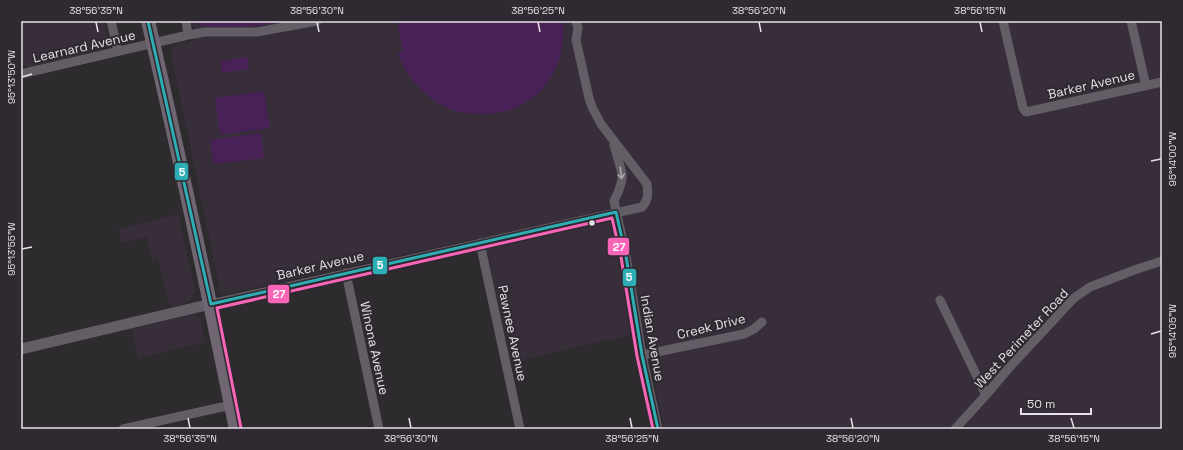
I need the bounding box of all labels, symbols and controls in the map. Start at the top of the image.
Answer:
text: 38°56'35"N [69,4,123,17]
text: 38°56'30"N [290,4,344,17]
text: 38°56'25"N [511,4,565,17]
text: 38°56'20"N [732,4,786,17]
text: 38°56'15"N [954,4,1006,17]
street label: Learnard Avenue [31,26,137,67]
text: 95°13'50"W [5,50,18,104]
street label: Barker Avenue [1046,66,1137,103]
text: 95°14'00"W [1166,132,1179,186]
line badge: 5 [174,162,189,181]
text: 5 [179,165,186,179]
one-way arrow [617,166,625,179]
unlabelled marker [587,218,597,228]
text: 95°13'55"W [5,222,18,276]
line badge: 27 [607,237,630,256]
text: 27 [613,240,625,254]
street label: Barker Avenue [275,247,366,284]
line badge: 5 [372,256,388,275]
text: 5 [377,258,384,272]
line badge: 5 [622,268,637,287]
text: 5 [626,270,633,284]
street label: Pawnee Avenue [494,283,531,383]
line badge: 27 [267,284,290,304]
street label: West Perimeter Road [971,285,1072,392]
text: 27 [273,287,285,301]
street label: Indian Avenue [637,294,668,383]
street label: Winona Avenue [356,300,393,396]
text: 95°14'05"W [1166,304,1179,358]
street label: Creek Drive [675,310,747,343]
scale bar [1021,390,1091,416]
text: 50 m [1027,396,1055,412]
text: 38°56'35"N [163,432,217,445]
text: 38°56'30"N [384,432,438,445]
text: 38°56'25"N [605,432,659,445]
text: 38°56'20"N [826,432,880,445]
text: 38°56'15"N [1048,432,1100,445]

